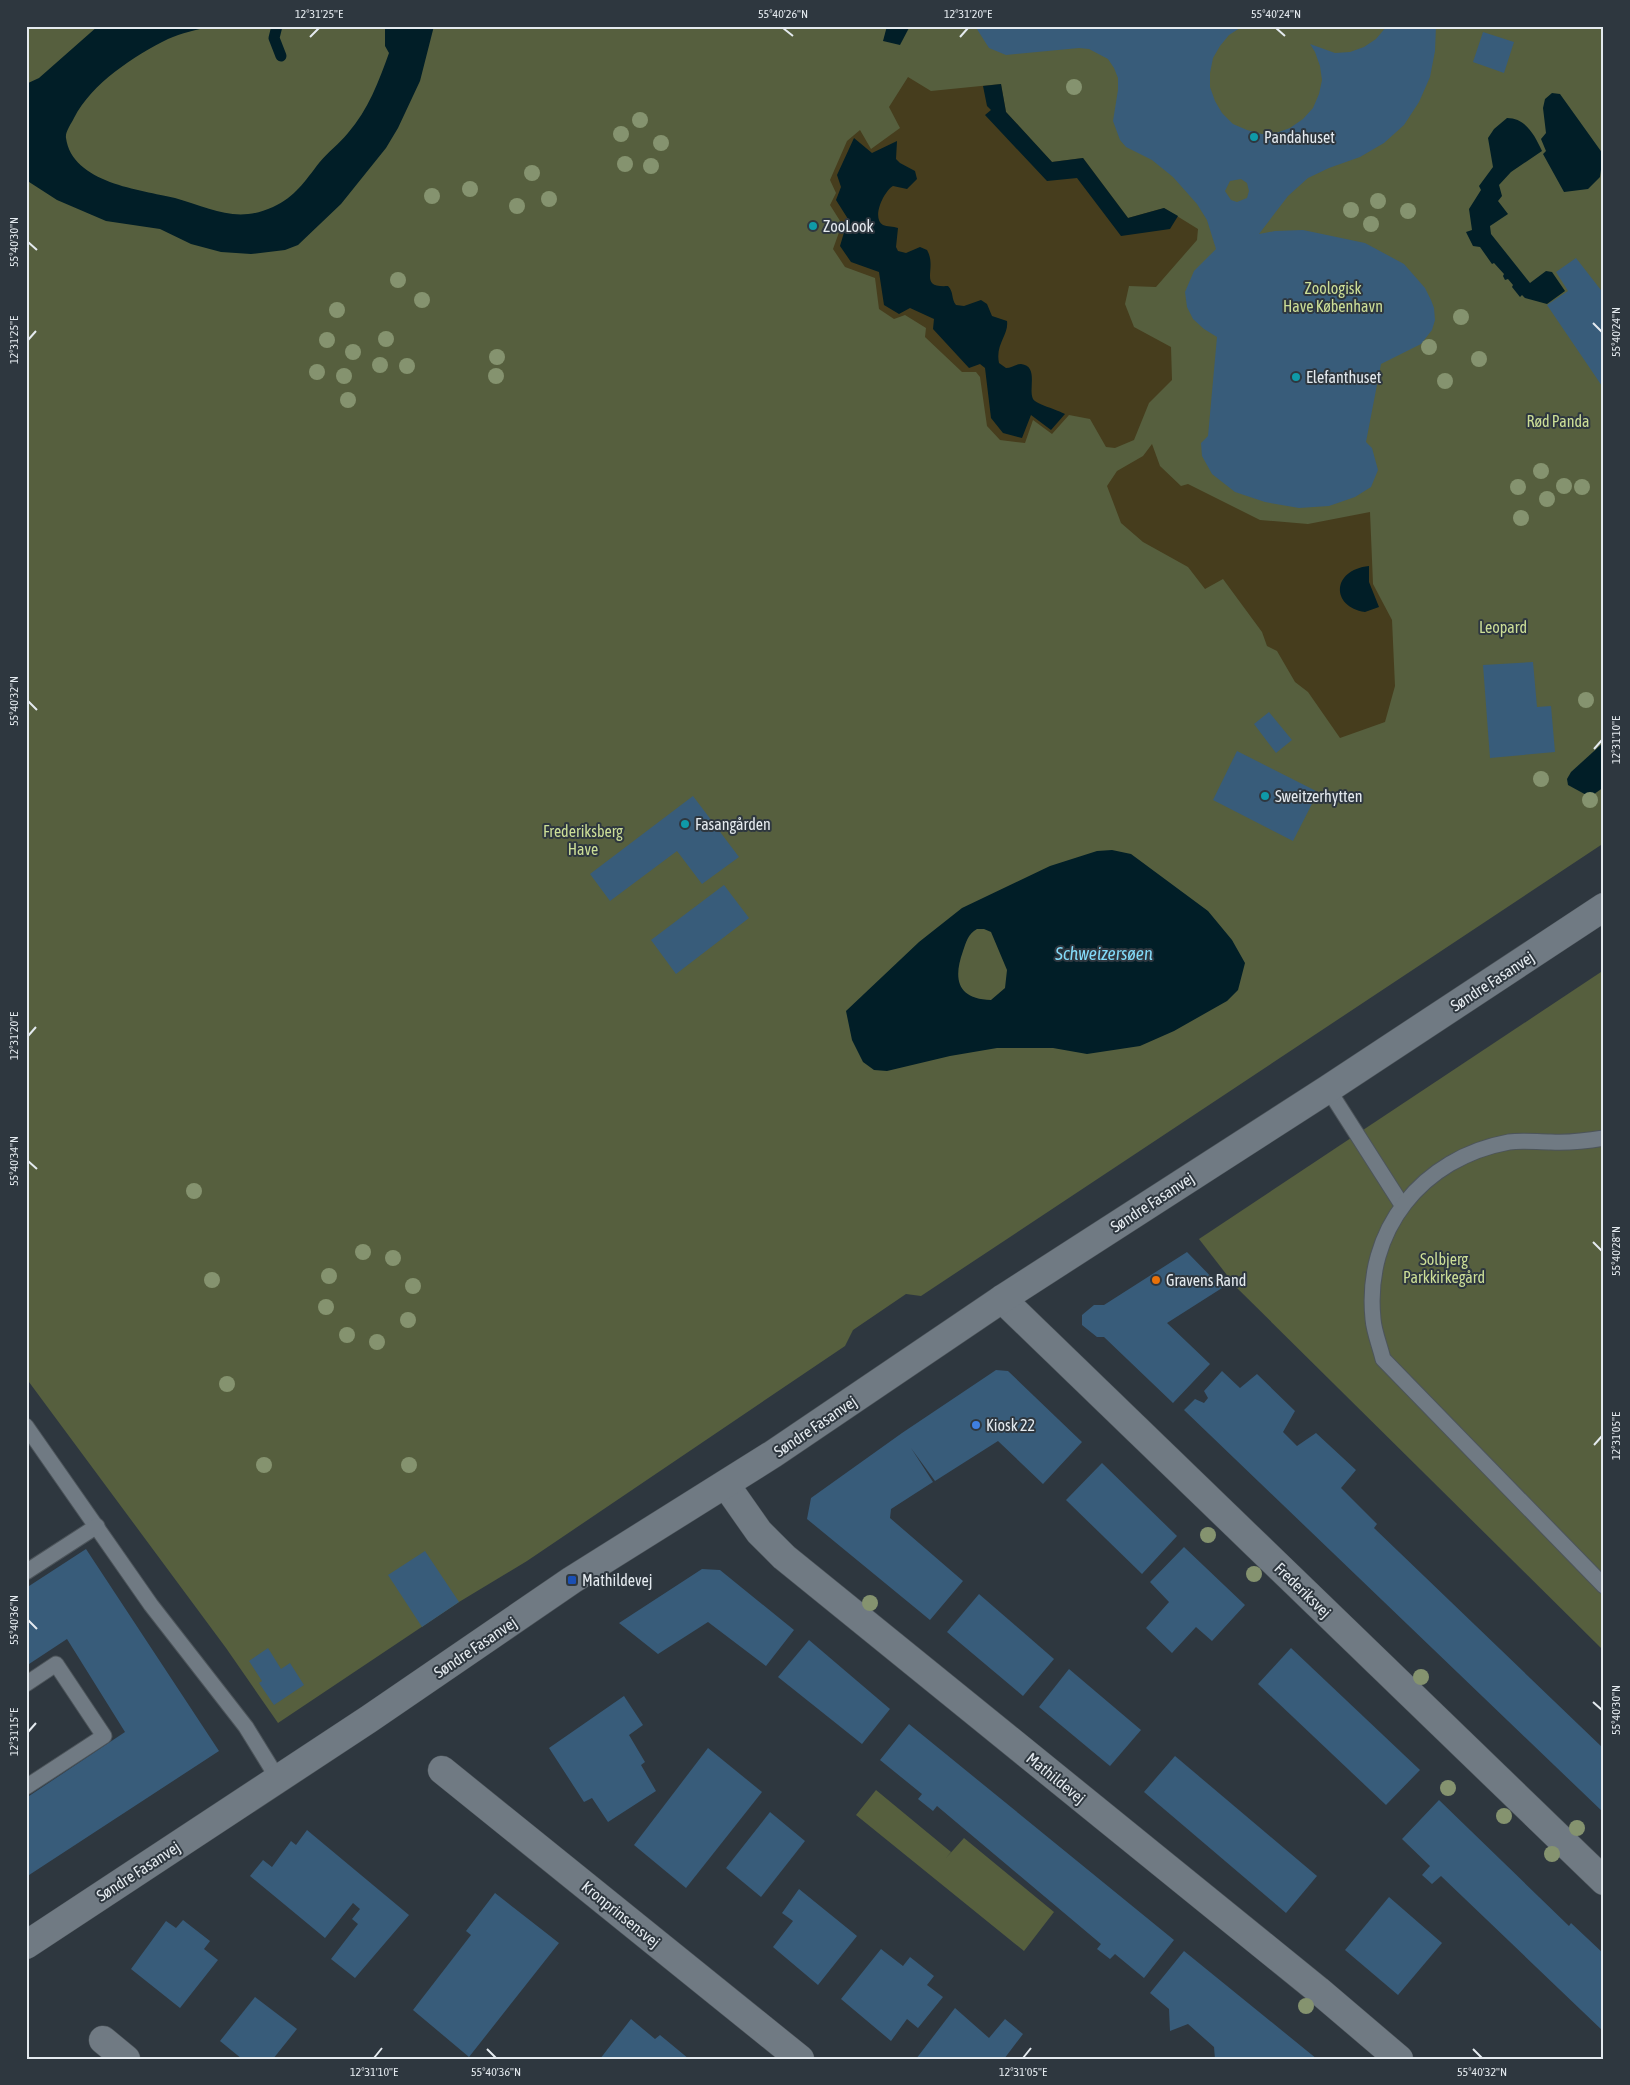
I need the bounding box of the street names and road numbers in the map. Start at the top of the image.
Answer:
street label: Søndre Fasanvej [1447,947,1538,1015]
street label: Søndre Fasanvej [1107,1168,1198,1236]
street label: Søndre Fasanvej [770,1392,860,1461]
street label: Frederiksvej [1270,1559,1335,1622]
street label: Søndre Fasanvej [430,1613,520,1682]
street label: Mathildevej [1022,1749,1089,1808]
street label: Søndre Fasanvej [93,1837,184,1905]
street label: Kronprinsensvej [578,1877,664,1952]

